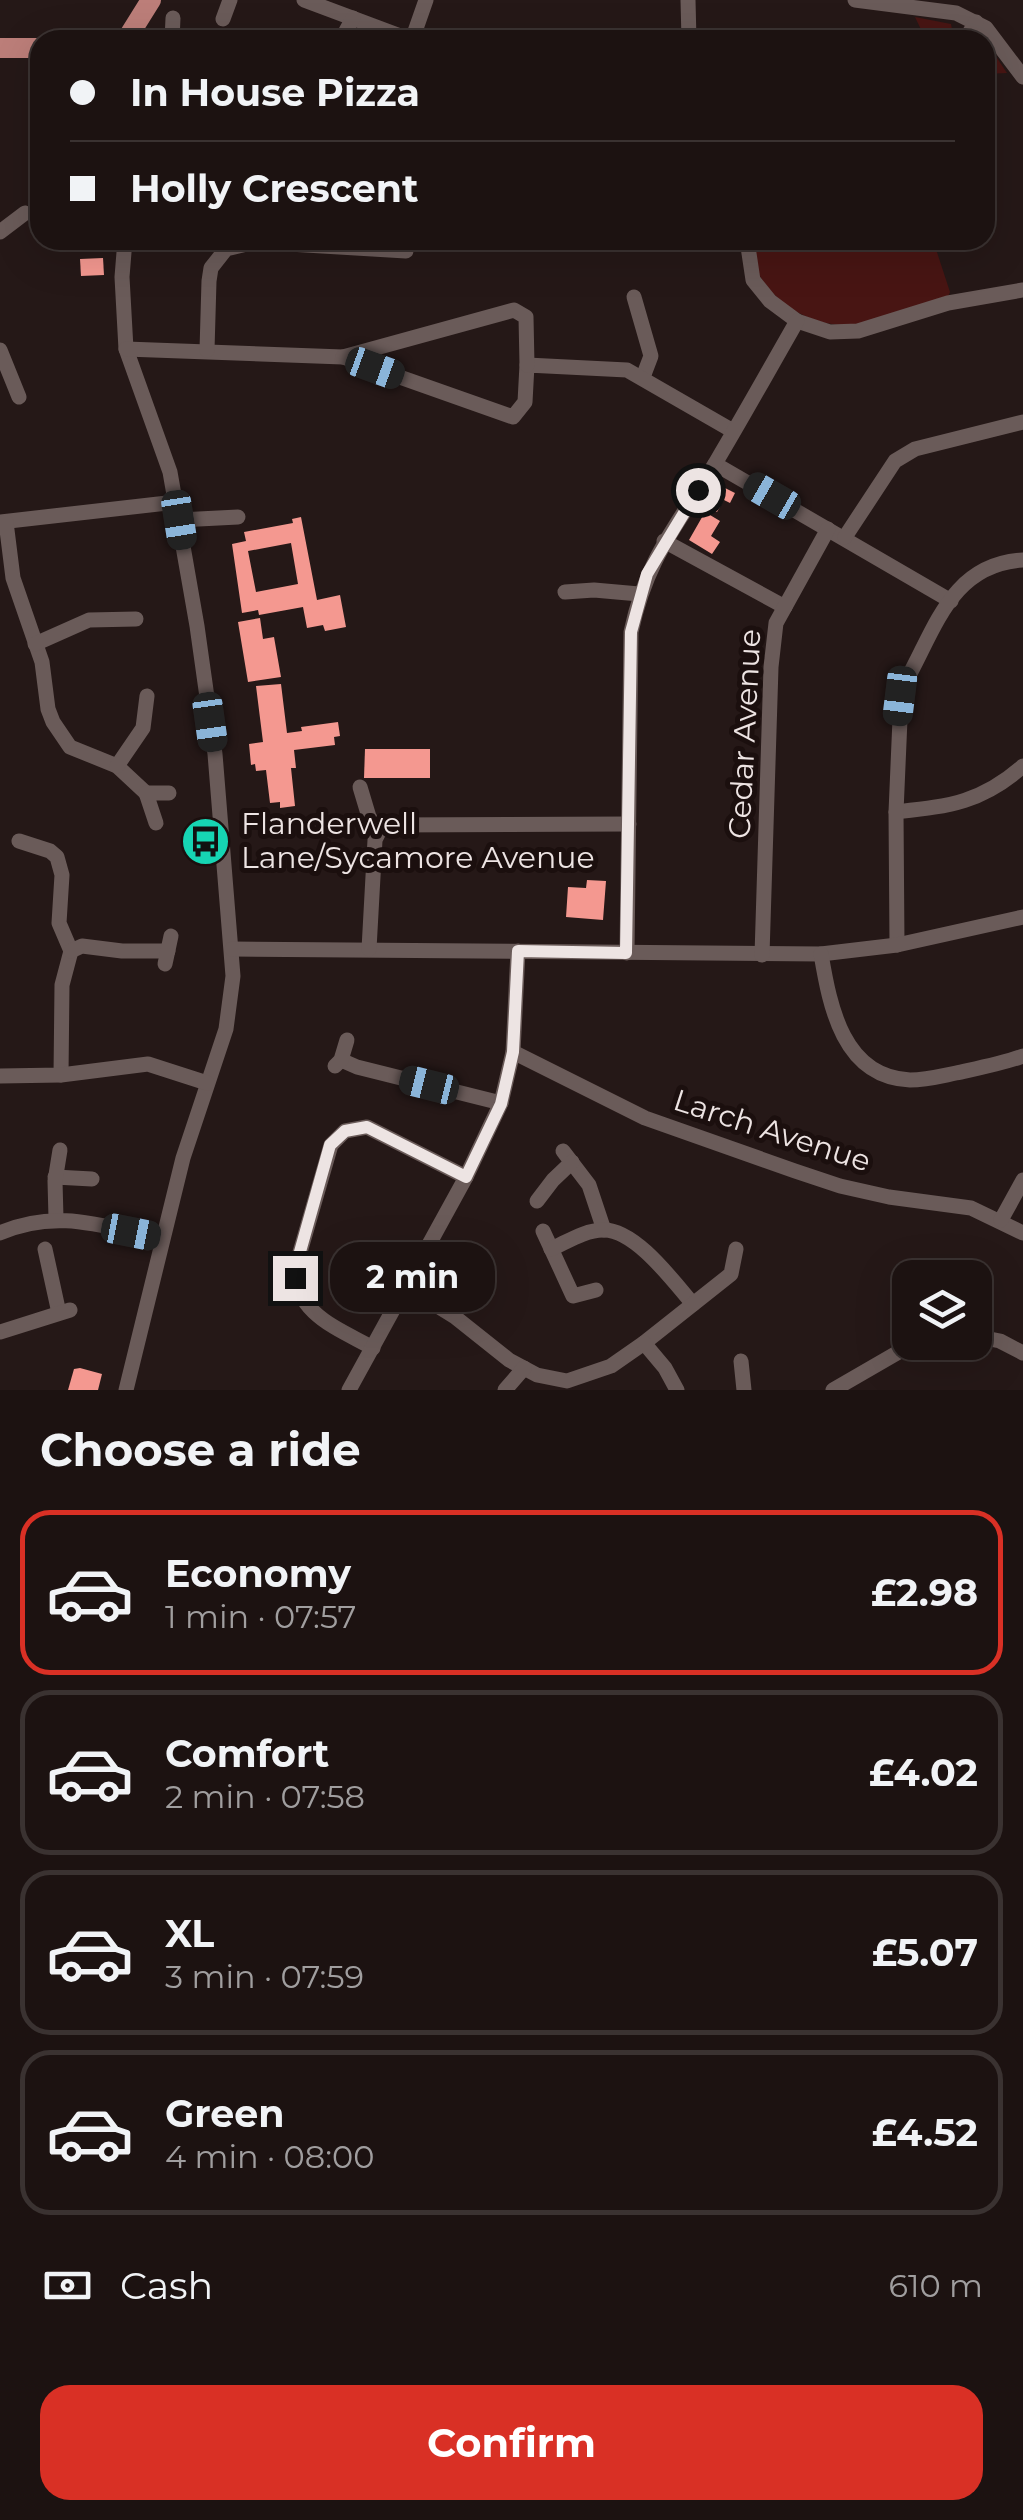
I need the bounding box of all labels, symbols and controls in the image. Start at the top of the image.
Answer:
text: In House Pizza [130,69,420,116]
text: Holly Crescent [130,165,419,212]
car [342,344,408,392]
route start [676,468,721,513]
car [739,468,805,524]
car [159,488,199,552]
street label: Cedar Avenue [721,628,768,840]
car [881,664,919,728]
car [191,690,229,754]
place label: Flanderwell Lane/Sycamore Avenue [241,805,595,876]
bus stop icon: Flanderwell Lane/Sycamore Avenue [180,815,232,867]
car [396,1063,462,1107]
street label: Larch Avenue [669,1081,875,1180]
car [99,1212,163,1252]
callout: 2 min [330,1243,495,1313]
route end [273,1256,318,1301]
text: 2 min [366,1257,459,1296]
map controls [892,1260,992,1360]
button: layers [892,1260,992,1360]
text: Choose a ride [40,1422,361,1477]
icon: car [45,1548,135,1638]
text: Economy [165,1550,351,1597]
text: £2.98 [871,1569,978,1616]
text: 1 min · 07:57 [165,1597,356,1636]
icon: car [45,1728,135,1818]
text: Comfort [165,1730,329,1777]
text: £4.02 [869,1749,978,1796]
text: 2 min · 07:58 [165,1777,365,1816]
icon: car [45,1908,135,1998]
text: XL [165,1910,214,1957]
text: £5.07 [872,1929,978,1976]
text: 3 min · 07:59 [165,1957,364,1996]
icon: car [45,2088,135,2178]
text: Green [165,2090,285,2137]
text: £4.52 [872,2109,978,2156]
text: 4 min · 08:00 [165,2137,374,2176]
icon: cash [40,2258,95,2313]
text: Cash [120,2262,213,2309]
text: 610 m [888,2266,983,2305]
button: Confirm [40,2385,983,2500]

